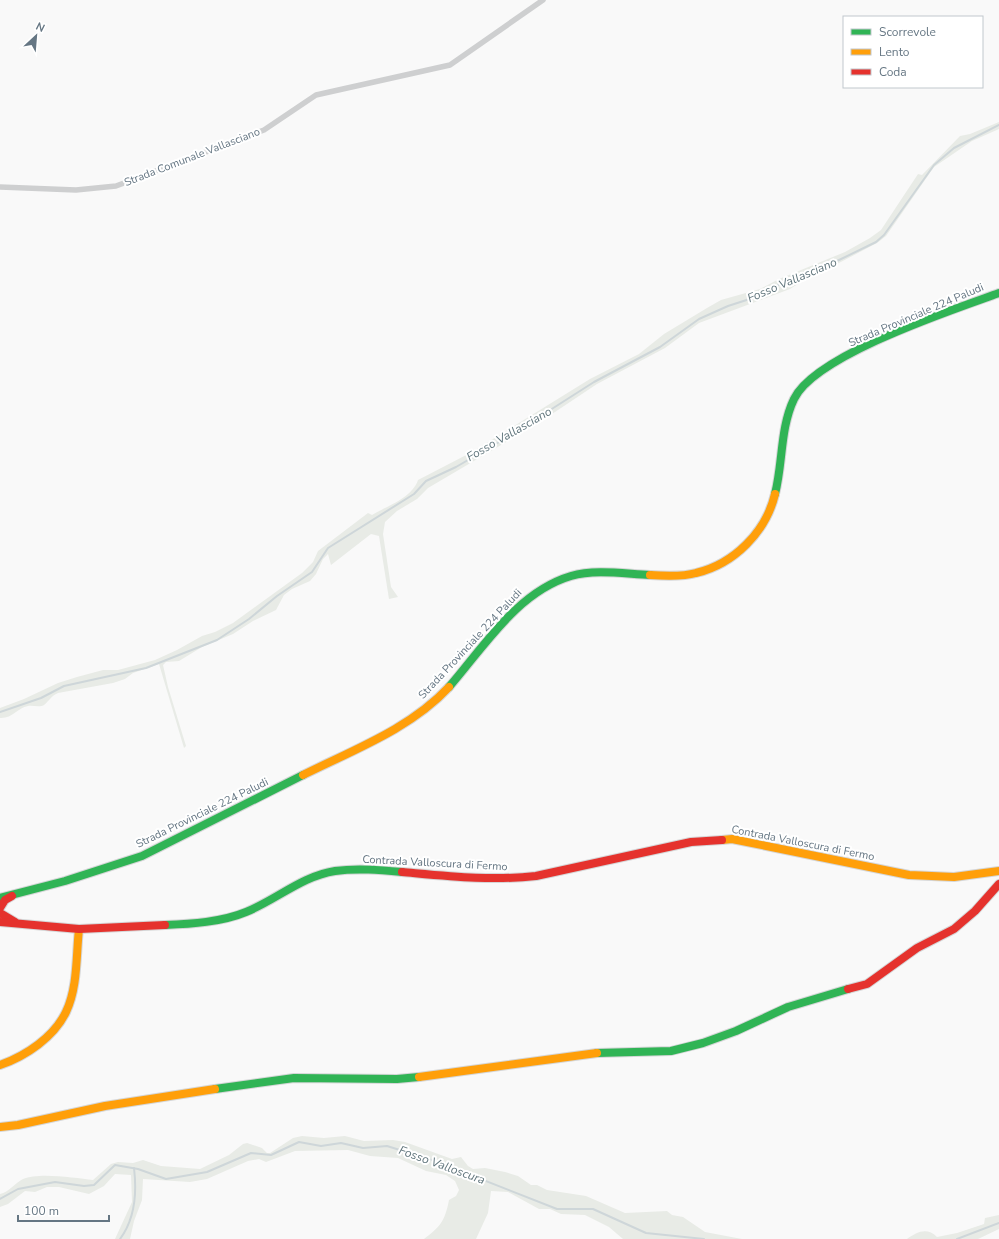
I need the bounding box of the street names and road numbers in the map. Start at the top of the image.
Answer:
street label: Strada Comunale Vallasciano [122,124,262,190]
street label: Strada Provinciale 224 Paludi [846,280,986,350]
street label: Strada Provinciale 224 Paludi [415,586,525,702]
street label: Strada Provinciale 224 Paludi [133,774,271,852]
street label: Contrada Valloscura di Fermo [730,822,876,864]
street label: Contrada Valloscura di Fermo [362,852,508,874]

